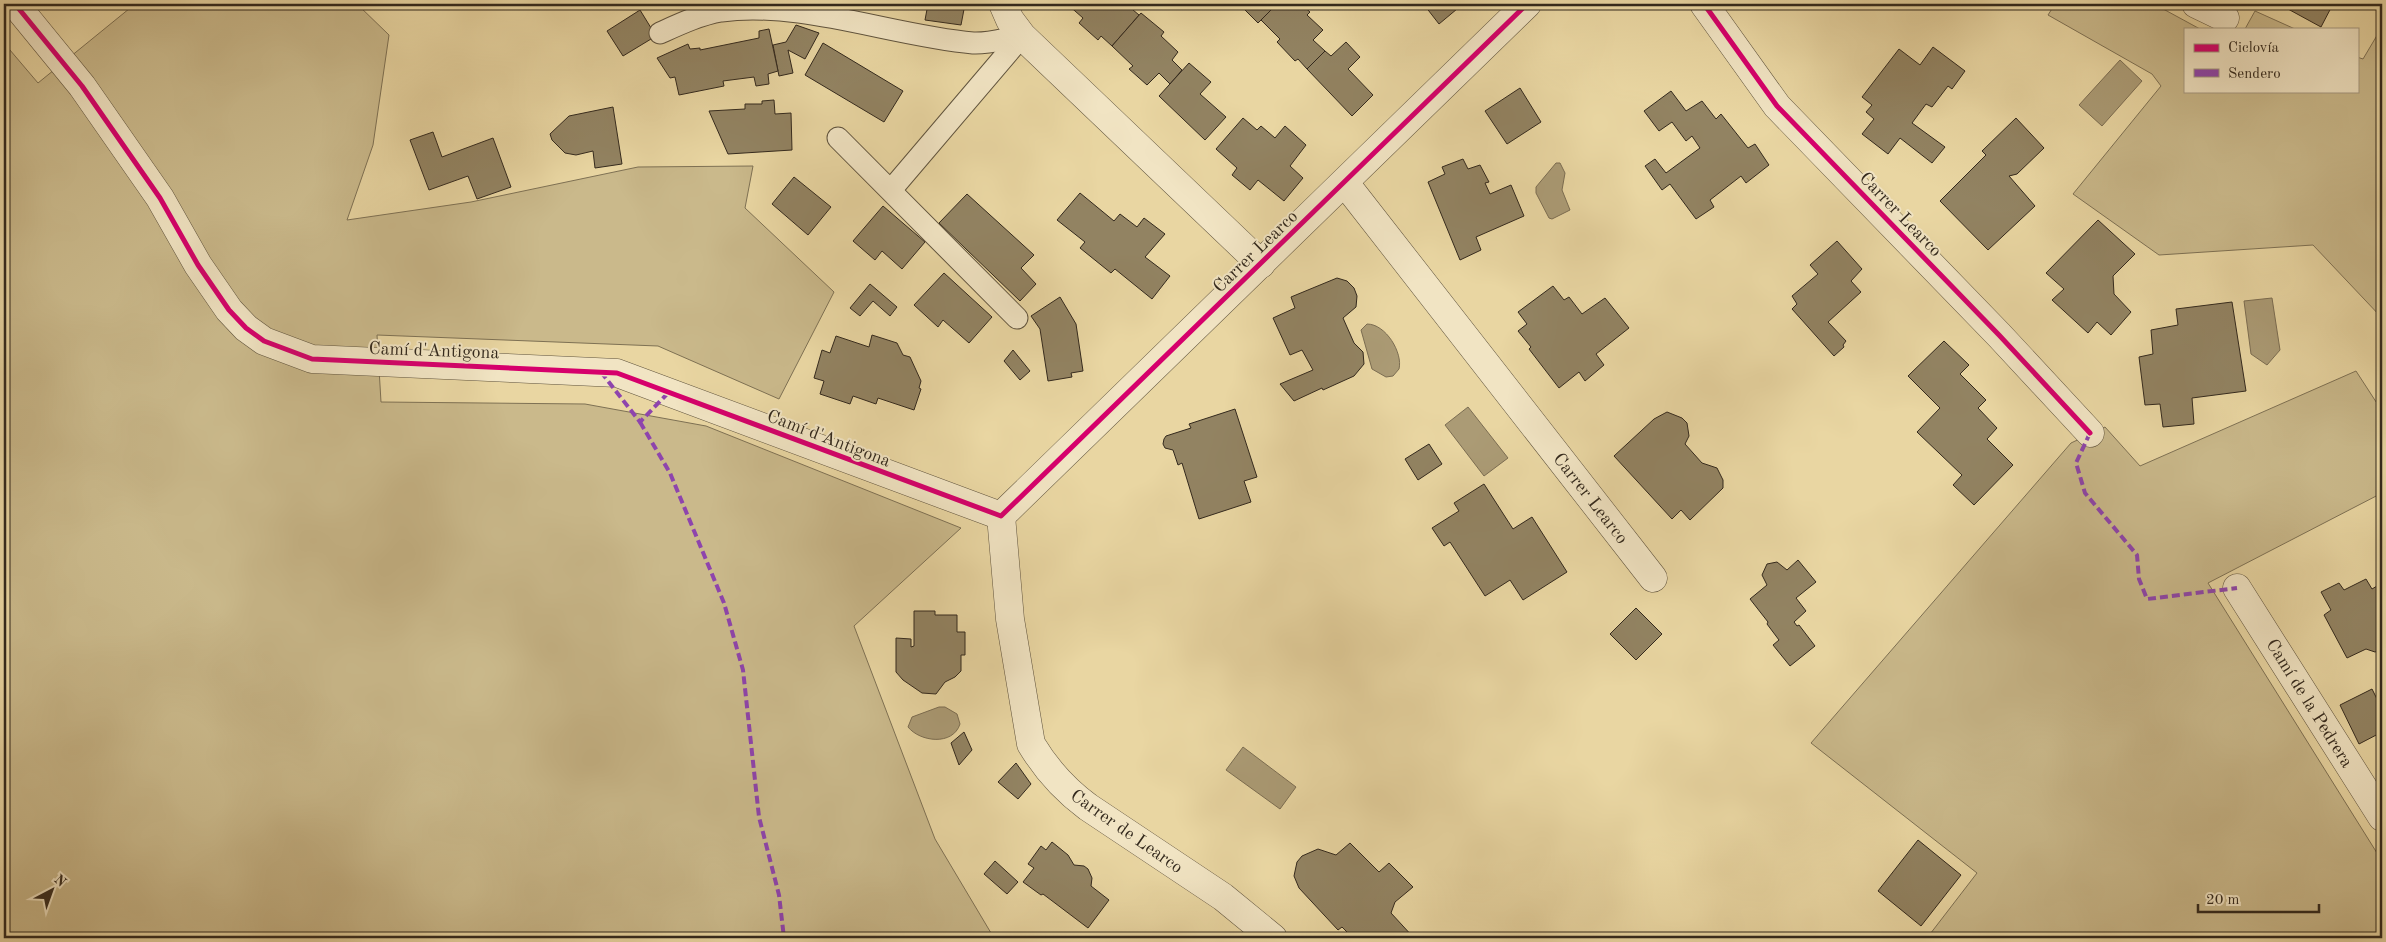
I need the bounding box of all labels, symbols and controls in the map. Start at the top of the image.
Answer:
legend [2184,28,2358,92]
text: Ciclovía [2228,41,2280,56]
text: Sendero [2228,67,2281,82]
street label: Carrer Learco [1856,169,1945,260]
street label: Carrer Learco [1210,207,1301,296]
street label: Camí d'Antigona [368,340,500,362]
street label: Camí d'Antigona [764,407,893,471]
street label: Carrer Learco [1549,450,1631,547]
street label: Camí de la Pedrera [2262,636,2356,771]
street label: Carrer de Learco [1067,786,1186,877]
north arrow [28,864,78,914]
text: N [51,872,69,890]
scale bar [2198,882,2320,914]
text: 20 m [2206,893,2240,908]

